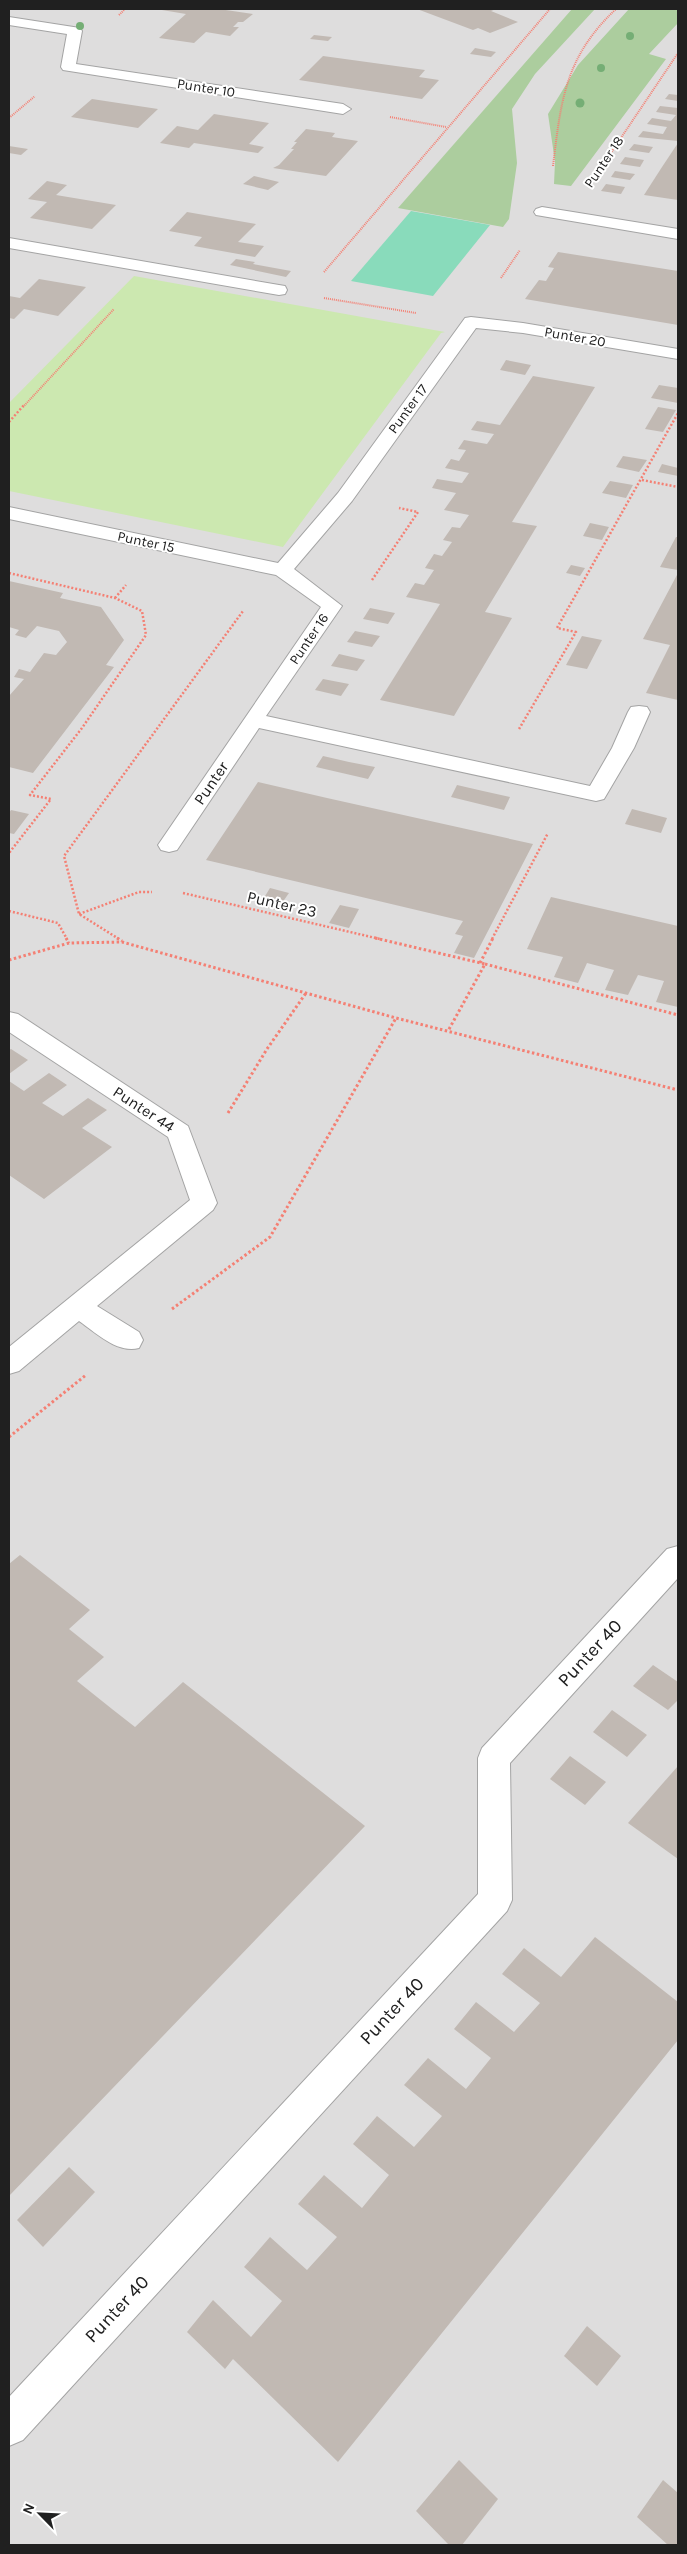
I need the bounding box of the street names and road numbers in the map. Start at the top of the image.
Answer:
street label: Punter 10 [176,75,236,101]
street label: Punter 18 [581,133,627,191]
street label: Punter 20 [543,323,607,351]
street label: Punter 17 [384,381,432,437]
street label: Punter 15 [116,528,176,556]
street label: Punter 16 [286,610,332,668]
street label: Punter [190,758,232,808]
street label: Punter 23 [245,887,319,921]
street label: Punter 44 [110,1082,179,1136]
street label: Punter 40 [553,1615,627,1691]
street label: Punter 40 [355,1973,429,2049]
street label: Punter 40 [80,2271,154,2347]

